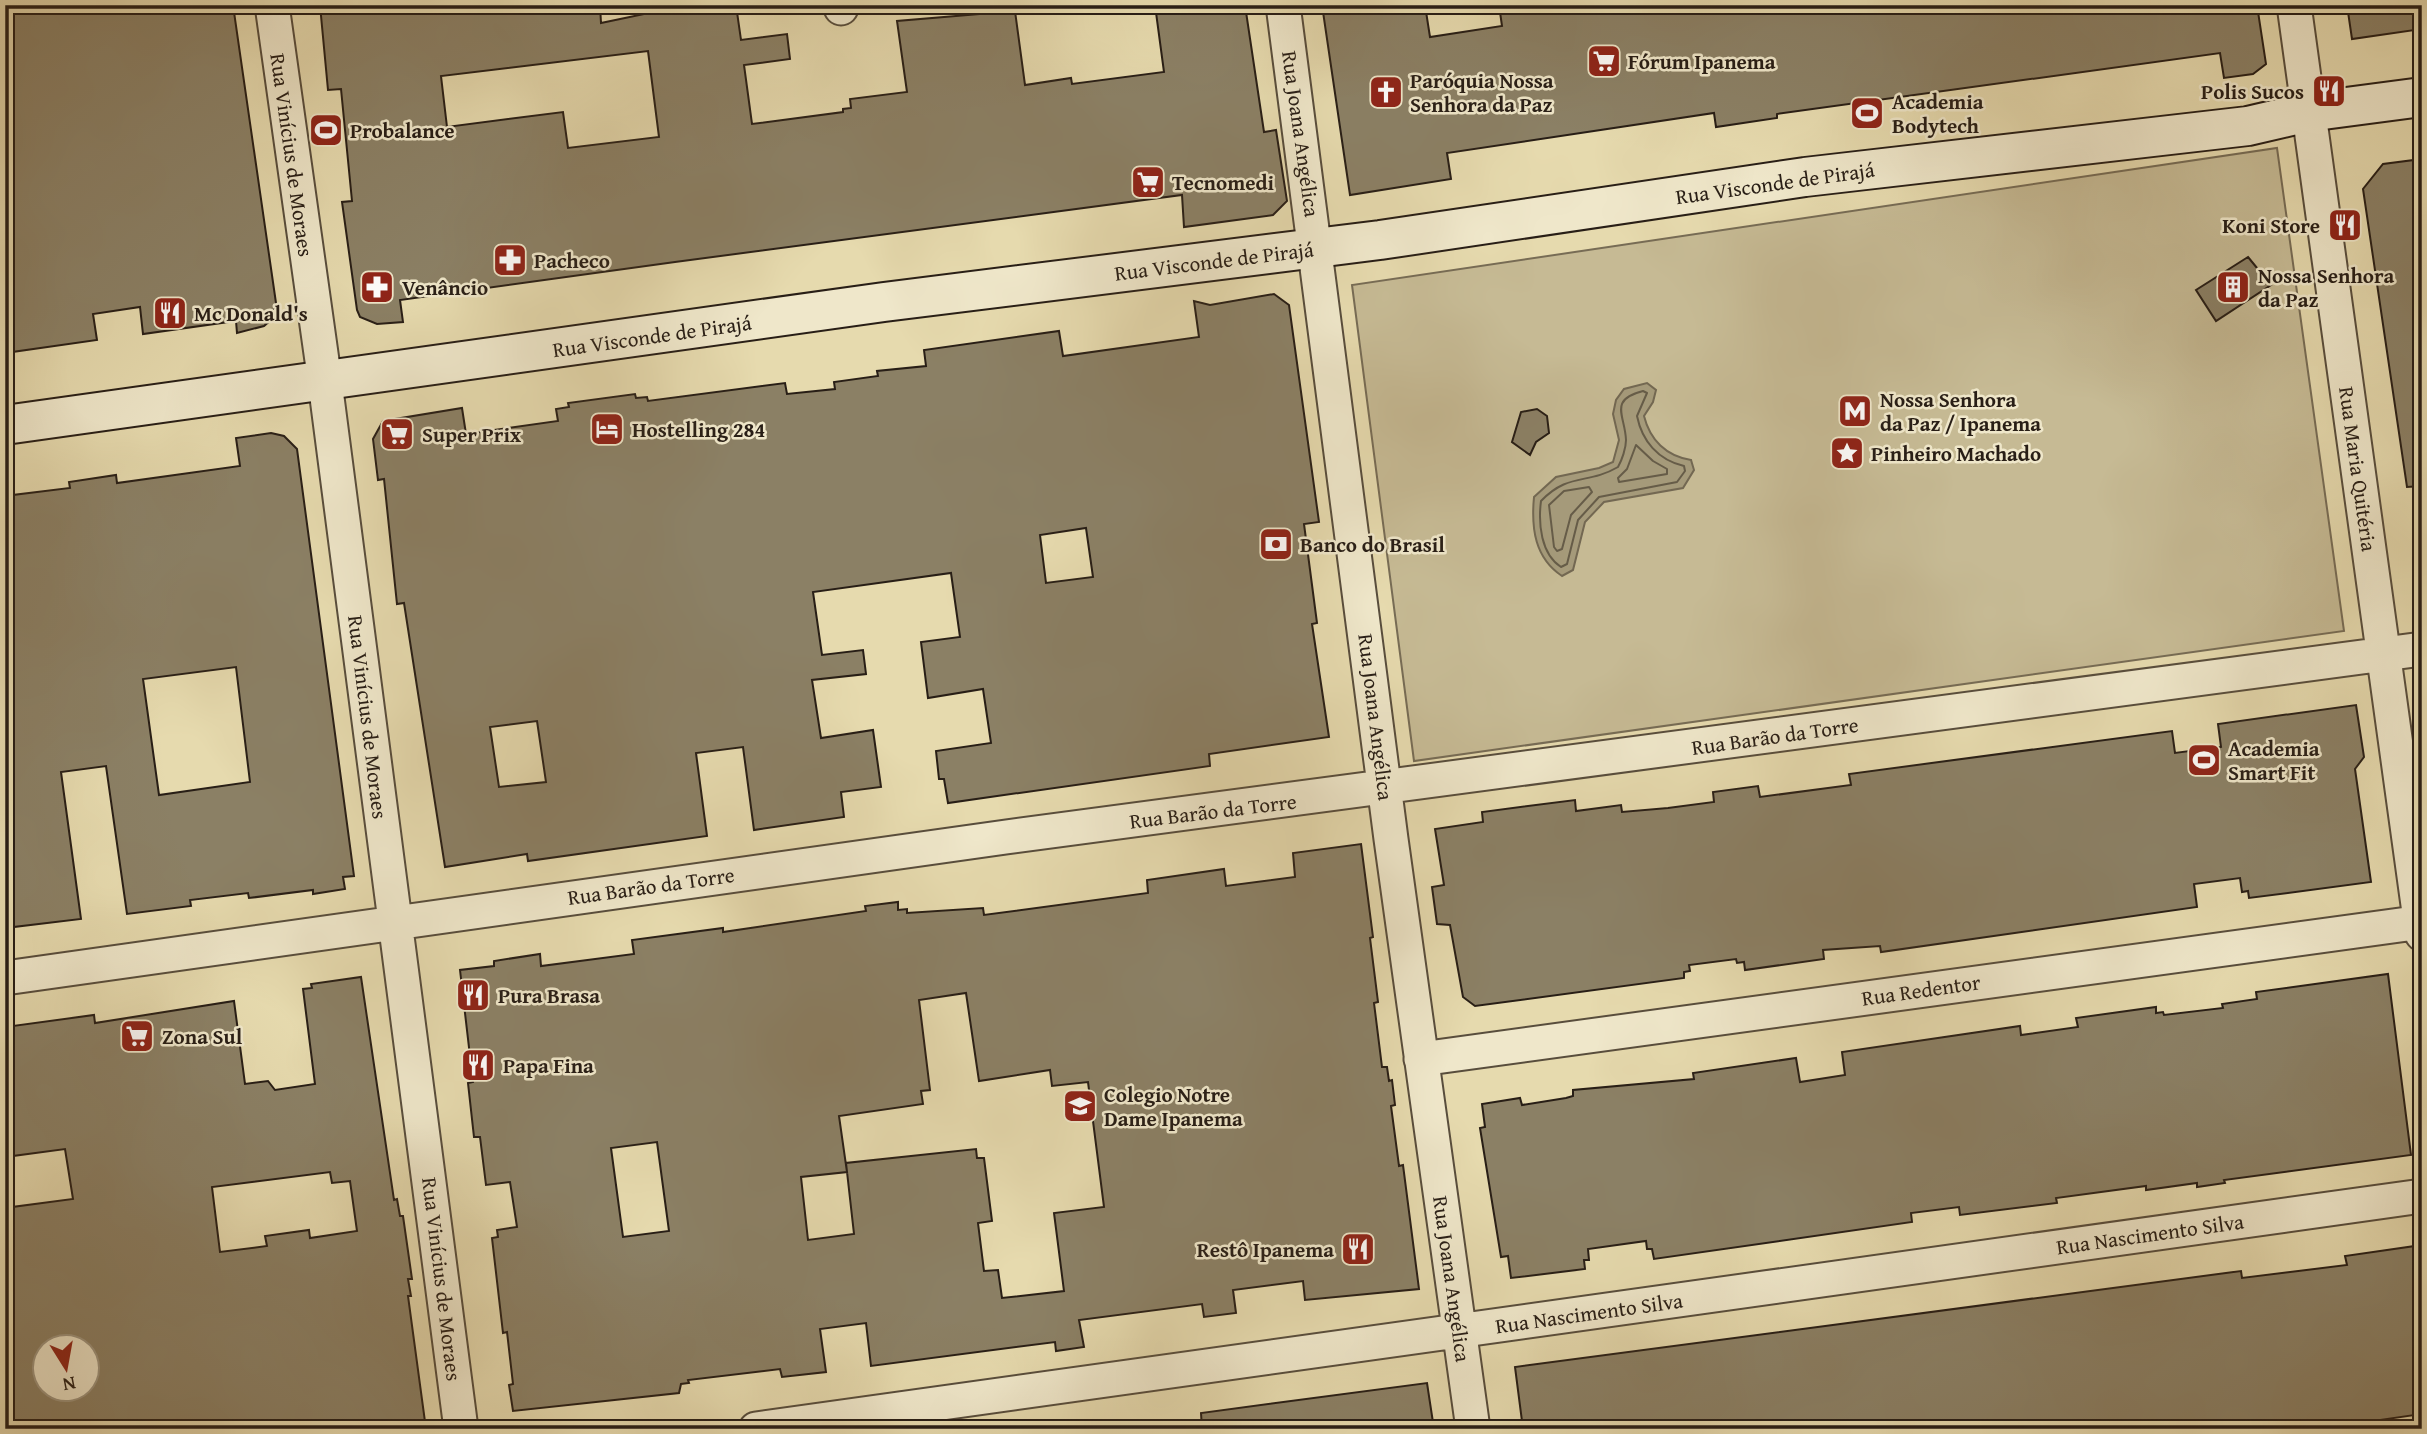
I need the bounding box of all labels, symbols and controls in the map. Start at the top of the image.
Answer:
supermarket icon: Fórum Ipanema [1585,42,1623,80]
place label: Fórum Ipanema [1628,46,1776,77]
street label: Rua Joana Angélica [1274,49,1328,219]
street label: Rua Vinícius de Moraes [262,51,322,259]
place label: Paróquia Nossa Senhora da Paz [1410,65,1554,120]
restaurant icon: Polis Sucos [2310,72,2348,110]
church icon: Paróquia Nossa Senhora da Paz [1367,73,1405,111]
place label: Polis Sucos [2201,76,2304,107]
place label: Academia Bodytech [1892,86,1984,141]
sports icon: Academia Bodytech [1848,94,1886,132]
sports icon: Probalance [307,111,345,149]
place label: Probalance [350,115,455,146]
street label: Rua Visconde de Pirajá [1674,154,1876,212]
supermarket icon: Tecnomedi [1129,163,1167,201]
place label: Tecnomedi [1172,167,1275,198]
restaurant icon: Koni Store [2326,206,2364,244]
place label: Koni Store [2222,210,2320,241]
street label: Rua Visconde de Pirajá [1113,233,1315,289]
pharmacy icon: Pacheco [491,241,529,279]
place label: Pacheco [534,245,610,276]
place label: Nossa Senhora da Paz [2258,260,2394,315]
pharmacy icon: Venâncio [358,268,396,306]
building icon: Nossa Senhora da Paz [2214,268,2252,306]
place label: Venâncio [402,272,488,303]
restaurant icon: Mc Donald's [151,294,189,332]
place label: Mc Donald's [194,298,308,329]
street label: Rua Visconde de Pirajá [551,307,753,365]
place label: Nossa Senhora da Paz / Ipanema [1880,384,2041,439]
street label: Rua Maria Quitéria [2331,385,2385,553]
metro station icon: Nossa Senhora da Paz / Ipanema [1836,392,1874,430]
hotel icon: Hostelling 284 [588,410,626,448]
place label: Hostelling 284 [632,414,765,445]
supermarket icon: Super Prix [378,415,416,453]
place label: Super Prix [422,419,521,450]
place icon: Pinheiro Machado [1828,434,1866,472]
place label: Pinheiro Machado [1871,438,2041,469]
bank icon: Banco do Brasil [1257,525,1295,563]
place label: Banco do Brasil [1300,529,1445,560]
street label: Rua Vinícius de Moraes [340,613,396,821]
street label: Rua Joana Angélica [1350,632,1402,802]
street label: Rua Barão da Torre [1690,709,1860,763]
place label: Academia Smart Fit [2228,733,2320,788]
sports icon: Academia Smart Fit [2185,741,2223,779]
street label: Rua Barão da Torre [1128,785,1298,837]
street label: Rua Barão da Torre [566,859,736,913]
street label: Rua Redentor [1860,966,1983,1014]
restaurant icon: Pura Brasa [454,976,492,1014]
place label: Pura Brasa [498,980,600,1011]
supermarket icon: Zona Sul [118,1017,156,1055]
place label: Zona Sul [162,1021,243,1052]
restaurant icon: Papa Fina [459,1046,497,1084]
place label: Papa Fina [503,1050,594,1081]
place label: Colegio Notre Dame Ipanema [1104,1079,1243,1134]
school or university icon: Colegio Notre Dame Ipanema [1061,1087,1099,1125]
street label: Rua Vinícius de Moraes [414,1175,470,1383]
street label: Rua Joana Angélica [1425,1194,1479,1364]
street label: Rua Nascimento Silva [2054,1206,2246,1262]
restaurant icon: Restô Ipanema [1339,1230,1377,1268]
place label: Restô Ipanema [1197,1234,1334,1265]
street label: Rua Nascimento Silva [1493,1285,1685,1341]
north arrow [32,1332,102,1402]
text: N [60,1370,78,1400]

